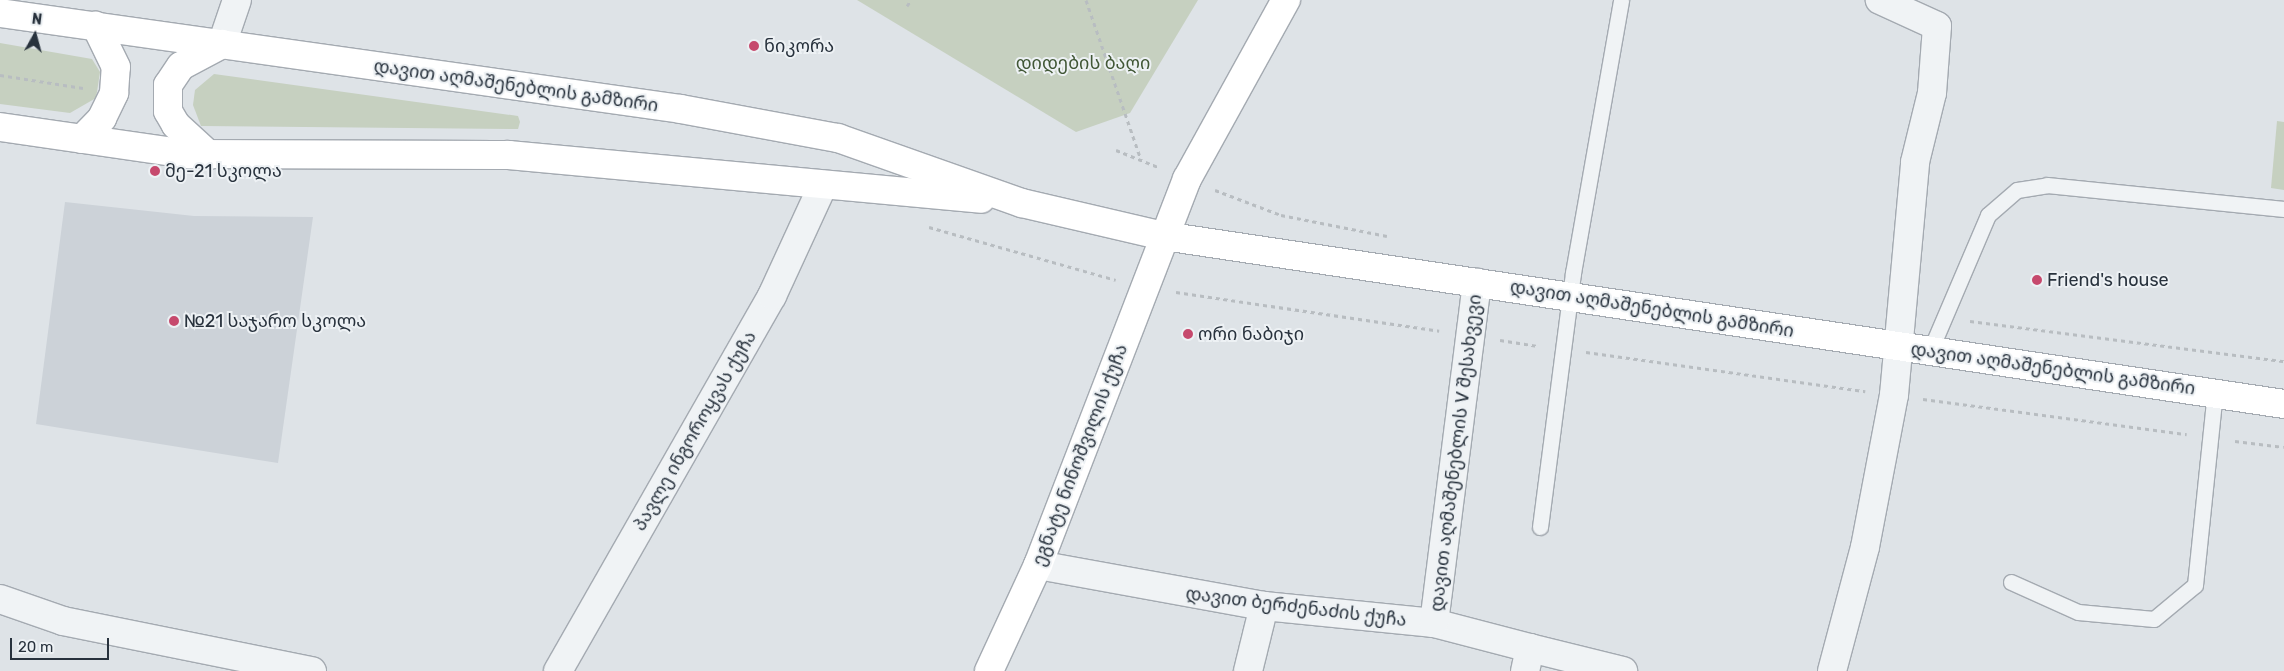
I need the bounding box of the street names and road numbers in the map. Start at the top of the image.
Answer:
street label: დავით აღმაშენებლის გამზირი [372,55,660,117]
street label: დავით აღმაშენებლის გამზირი [1509,276,1795,342]
street label: დავით აღმაშენებლის V შესახვევი [1426,293,1486,613]
street label: პავლე ინგოროყვას ქუჩა [629,327,761,535]
street label: დავით აღმაშენებლის გამზირი [1909,338,2197,400]
street label: ეგნატე ნინოშვილის ქუჩა [1028,341,1132,569]
street label: დავით ბერძენაძის ქუჩა [1184,583,1408,631]

